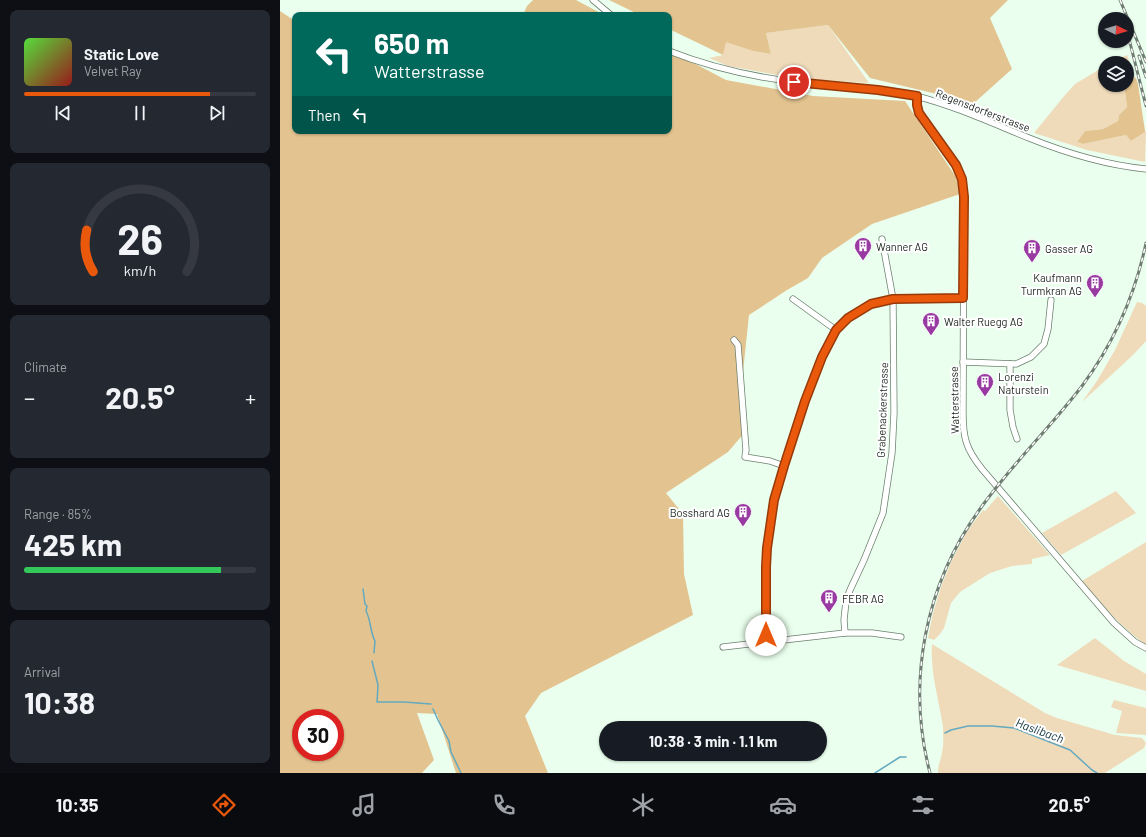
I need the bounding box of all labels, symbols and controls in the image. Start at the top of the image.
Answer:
north arrow [1098,12,1134,48]
map controls [1098,12,1134,92]
text: 650 m [374,26,449,60]
icon: left [308,28,360,80]
text: Static Love [84,45,159,63]
button: layers [1098,56,1134,92]
text: Watterstrasse [374,60,485,82]
text: Velvet Ray [84,63,142,79]
pin [777,65,811,99]
icon: arrive [783,71,805,93]
street label: Regensdorferstrasse [934,86,1032,134]
icon: previous [52,102,74,124]
icon: pause [129,102,151,124]
icon: next [206,102,228,124]
icon: left [349,104,371,126]
text: Then [308,106,341,124]
text: 26 [117,213,163,263]
building icon: Wanner AG [853,236,873,261]
building icon: Gasser AG [1022,238,1042,263]
place label: Wanner AG [876,240,928,253]
place label: Gasser AG [1045,242,1093,255]
text: km/h [124,261,156,278]
place label: Kaufmann Turmkran AG [1021,271,1082,297]
building icon: Kaufmann Turmkran AG [1085,273,1105,298]
building icon: Walter Ruegg AG [921,311,941,336]
place label: Walter Ruegg AG [944,315,1023,328]
text: Climate [24,359,67,375]
street label: Grabenackerstrasse [874,362,890,458]
street label: Watterstrasse [947,366,961,434]
place label: Lorenzi Naturstein [998,370,1049,396]
building icon: Lorenzi Naturstein [975,372,995,397]
text: 20.5° [105,379,175,415]
text: − [24,384,35,410]
text: + [245,384,256,410]
building icon: Bosshard AG [733,502,753,527]
text: Range · 85% [24,506,92,522]
place label: Bosshard AG [670,506,730,519]
text: 425 km [24,526,122,562]
building icon: FEBR AG [819,588,839,613]
place label: FEBR AG [842,592,884,605]
position arrow [745,614,787,656]
text: Arrival [24,664,60,680]
text: 10:38 [24,684,95,720]
speed limit sign: 30 [292,709,344,761]
water label: Haslibach [1014,715,1066,745]
text: 10:38 · 3 min · 1.1 km [649,732,777,750]
icon: directions [210,791,238,819]
icon: music [350,791,378,819]
icon: phone [490,791,518,819]
icon: climate [629,791,657,819]
icon: car [769,791,797,819]
icon: filters [909,791,937,819]
text: 10:35 [56,794,98,816]
text: 20.5° [1048,794,1090,816]

